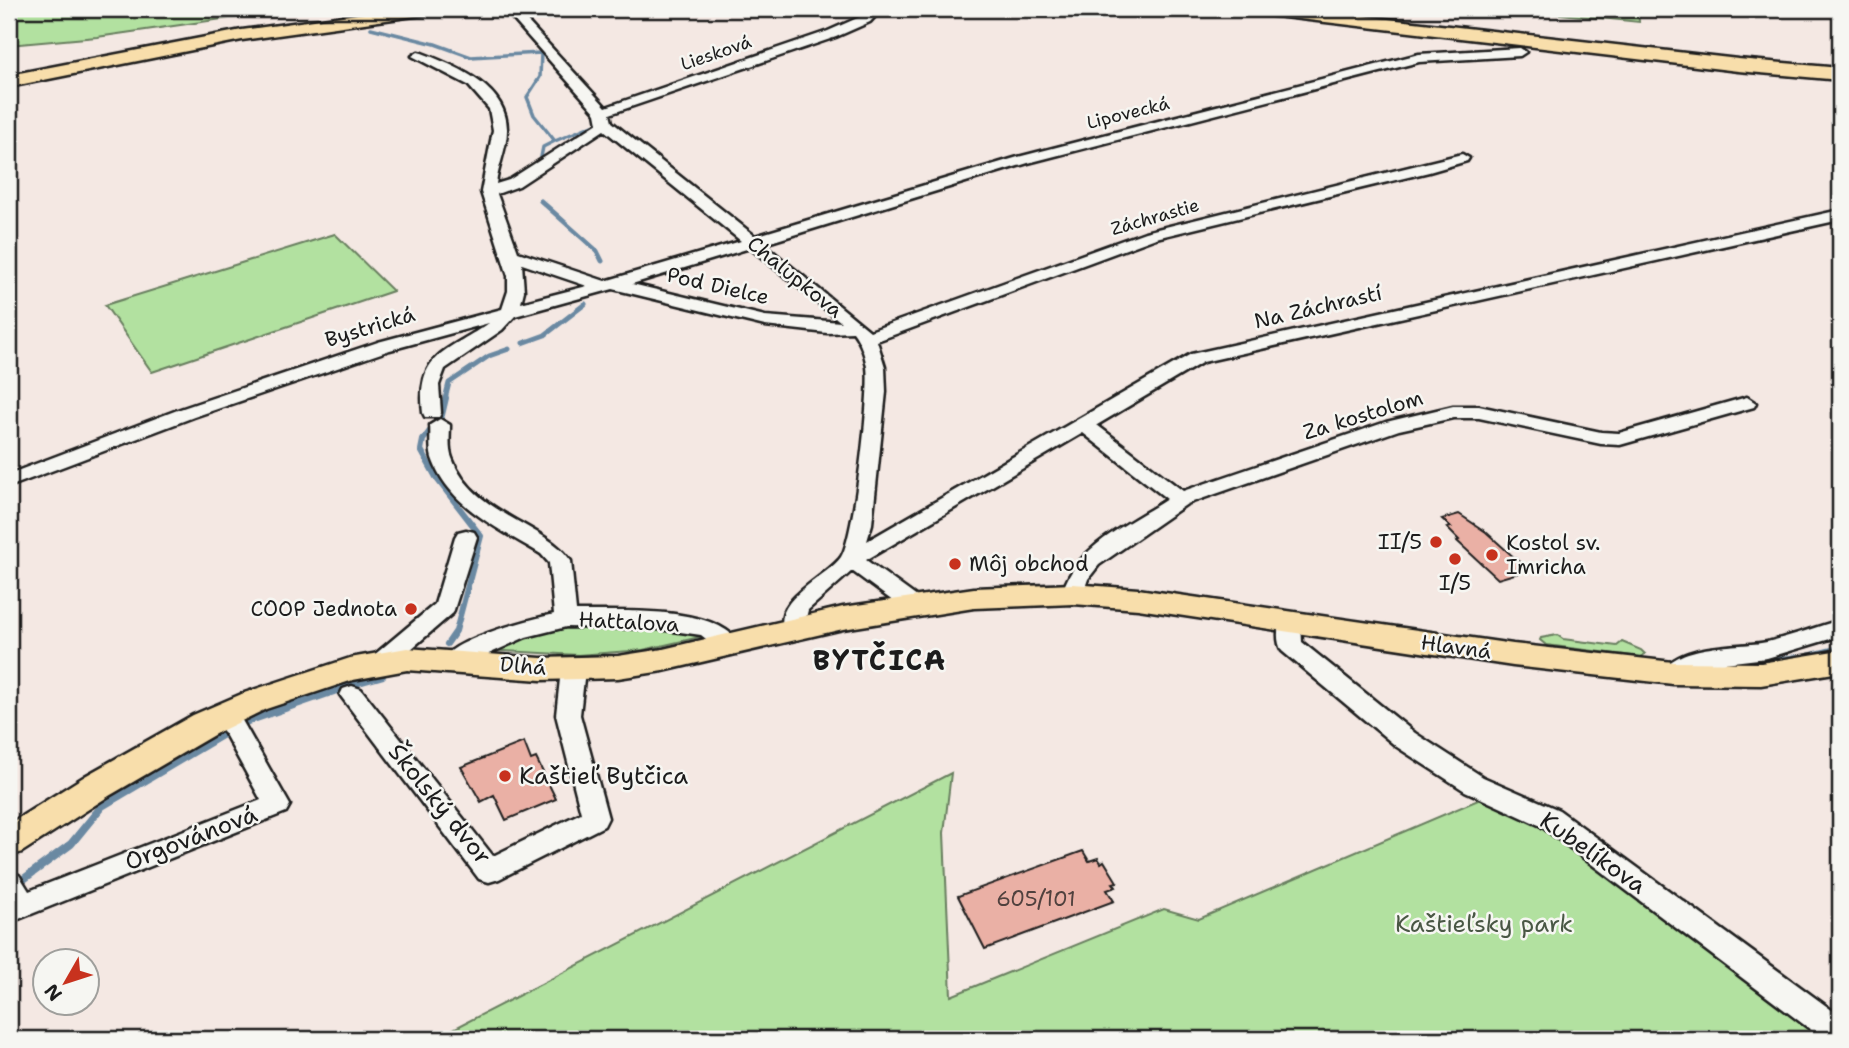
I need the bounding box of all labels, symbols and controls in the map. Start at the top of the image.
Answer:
street label: Liesková [677,30,755,76]
street label: Lipovecká [1084,91,1172,135]
street label: Záchrastie [1108,193,1202,241]
street label: Chalupkova [741,230,849,324]
street label: Pod Dielce [664,261,772,311]
street label: Na Záchrastí [1251,279,1385,335]
street label: Bystrická [322,300,418,354]
street label: Za kostolom [1300,384,1426,446]
place label: II/5 [1378,528,1422,556]
place label: Kostol sv. Imricha [1506,529,1600,581]
marker: II/5 [1428,534,1444,550]
marker: Kostol sv. Imricha [1484,547,1500,563]
place label: Môj obchod [969,550,1088,578]
marker: I/5 [1447,551,1463,567]
marker: Môj obchod [947,556,963,572]
place label: I/5 [1439,569,1471,597]
place label: COOP Jednota [251,595,397,623]
marker: COOP Jednota [403,601,419,617]
street label: Hattalova [578,605,680,639]
street label: Hlavná [1419,628,1493,666]
district label: BYTČICA [813,641,947,679]
street label: Dlhá [499,650,547,682]
street label: Školský dvor [381,737,499,871]
place label: Kaštieľ Bytčica [519,760,688,792]
marker: Kaštieľ Bytčica [497,768,513,784]
street label: Orgovánová [120,798,262,878]
street label: Kubelíkova [1533,805,1653,901]
house number: 605/101 [996,885,1076,913]
park label: Kaštieľsky park [1395,908,1573,940]
north arrow [32,946,102,1016]
text: N [39,979,68,1006]

